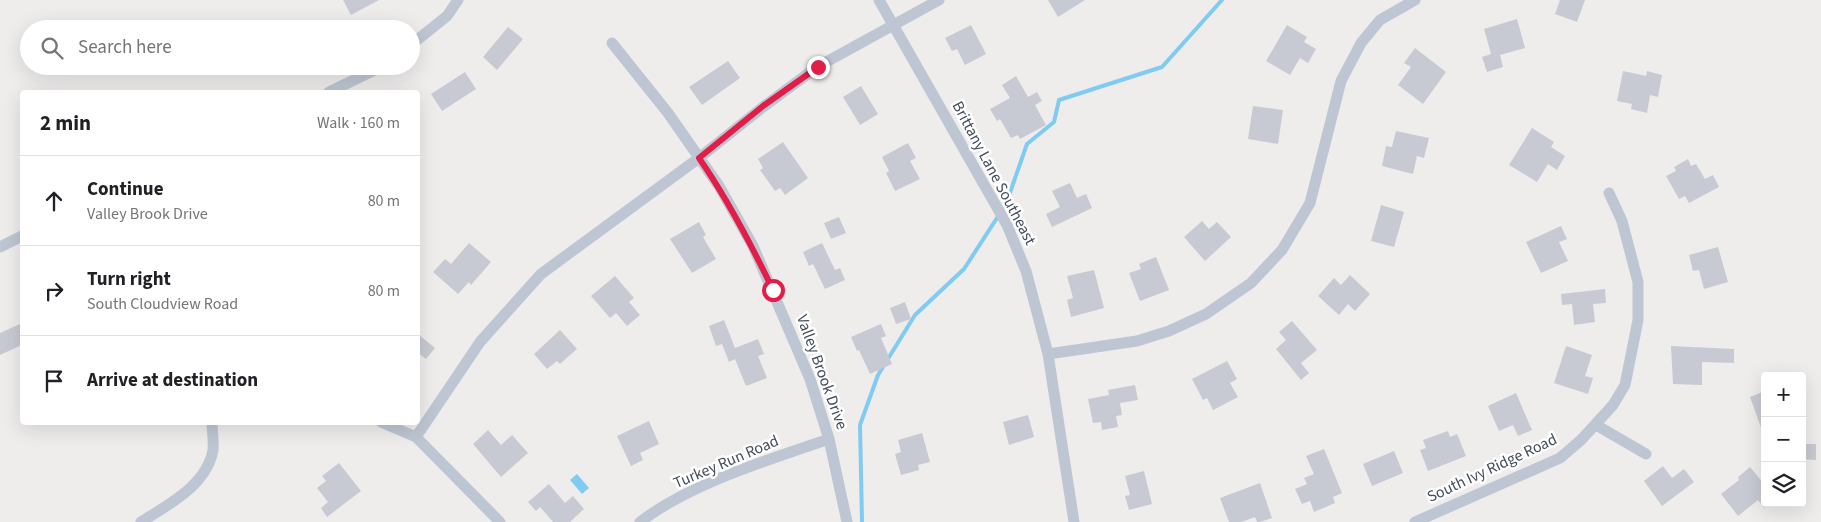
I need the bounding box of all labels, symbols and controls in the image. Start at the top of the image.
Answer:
search box [20,20,420,75]
icon: search [38,34,66,62]
text: Search here [78,34,172,61]
route end [807,56,830,79]
street label: Brittany Lane Southeast [947,97,1042,249]
text: 2 min [40,108,91,138]
text: Walk · 160 m [317,112,400,134]
text: Continue [87,176,164,203]
icon: ahead [40,187,68,215]
text: 80 m [368,190,400,212]
text: Valley Brook Drive [87,203,208,225]
text: Turn right [87,266,171,293]
icon: right [40,277,68,305]
route start [762,279,785,302]
text: 80 m [368,280,400,302]
text: South Cloudview Road [87,293,238,315]
street label: Valley Brook Drive [791,312,853,433]
icon: arrive [40,367,68,395]
text: Arrive at destination [87,367,258,394]
map controls [1761,372,1806,507]
button: + [1761,372,1806,417]
button: − [1761,417,1806,462]
street label: South Ivy Ridge Road [1424,428,1560,508]
street label: Turkey Run Road [670,430,782,494]
button: layers [1761,462,1806,507]

